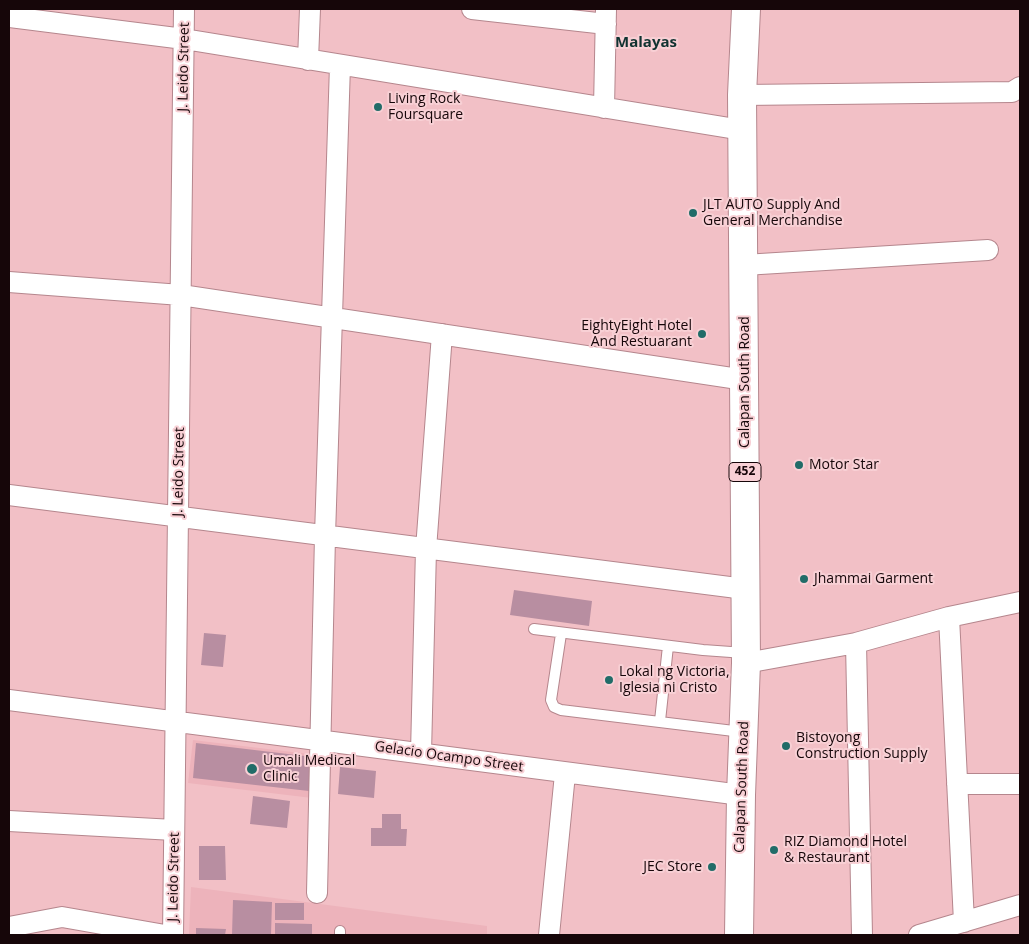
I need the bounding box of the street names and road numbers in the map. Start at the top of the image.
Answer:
street label: J. Leido Street [175,22,193,112]
street label: Calapan South Road [737,316,753,448]
street label: J. Leido Street [170,427,188,517]
road number: 452 [729,462,761,482]
street label: Calapan South Road [731,721,753,853]
street label: Gelacio Ocampo Street [374,738,524,776]
street label: J. Leido Street [165,832,183,922]

